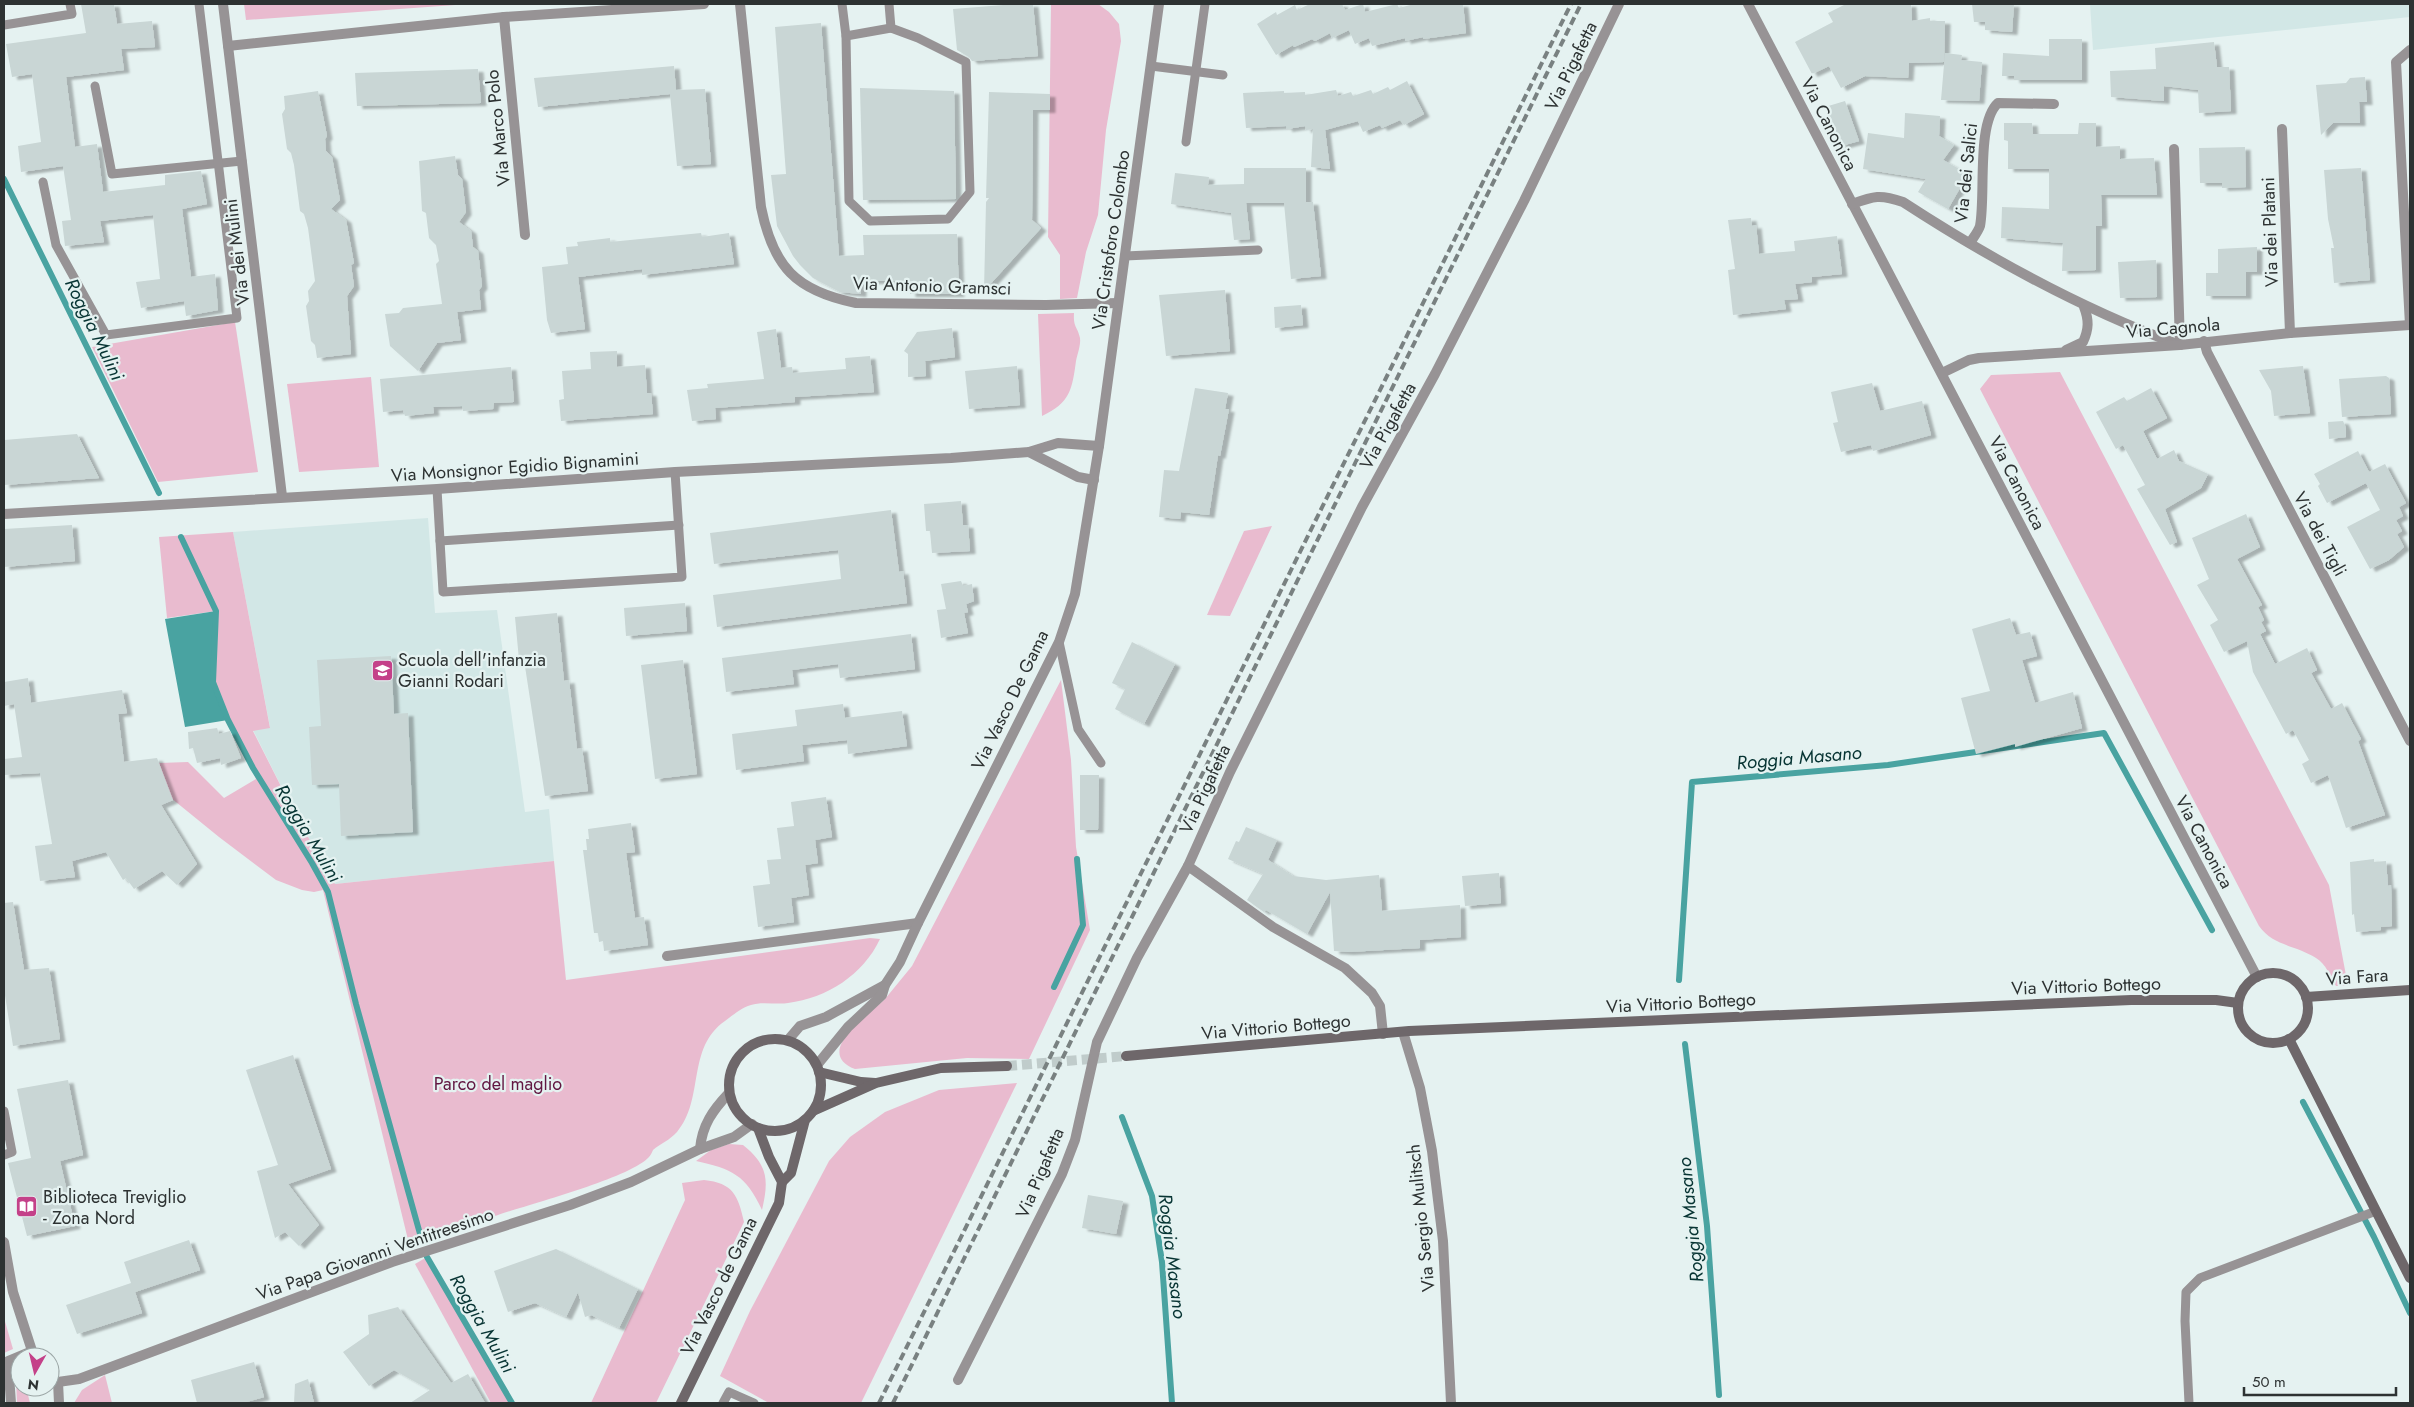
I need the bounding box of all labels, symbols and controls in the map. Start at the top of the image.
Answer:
street label: Via Pigafetta [1538,17,1604,115]
street label: Via Marco Polo [479,68,517,187]
street label: Via Canonica [1794,73,1864,175]
street label: Via dei Salici [1948,121,1984,225]
street label: Via Cristoforo Colombo [1085,148,1137,332]
street label: Via dei Platani [2255,177,2285,287]
street label: Via dei Mulini [218,197,256,307]
street label: Via Antonio Gramsci [852,270,1012,302]
water label: Roggia Mulini [58,274,131,386]
street label: Via Cagnola [2125,311,2221,345]
street label: Via Pigafetta [1353,378,1423,474]
street label: Via Canonica [1982,432,2052,534]
street label: Via Monsignor Egidio Bignamini [390,445,640,489]
street label: Via dei Tigli [2287,487,2353,581]
street label: Via Vasco De Gama [965,626,1055,774]
place label: Scuola dell'infanzia Gianni Rodari [398,647,546,694]
school or university icon: Scuola dell'infanzia Gianni Rodari [370,658,394,682]
water label: Roggia Masano [1735,739,1863,776]
street label: Via Pigafetta [1173,740,1237,838]
water label: Roggia Mulini [269,779,349,889]
street label: Via Canonica [2169,791,2239,893]
street label: Via Fara [2325,962,2389,992]
street label: Via Vittorio Bottego [2011,970,2161,1002]
street label: Via Vittorio Bottego [1606,986,1757,1020]
street label: Via Vittorio Bottego [1200,1008,1352,1046]
park label: Parco del maglio [434,1071,562,1097]
street label: Via Pigafetta [1009,1124,1071,1222]
street label: Via Sergio Mulitsch [1400,1143,1442,1293]
water label: Roggia Masano [1671,1156,1710,1284]
place label: Biblioteca Treviglio - Zona Nord [43,1184,186,1231]
water label: Roggia Masano [1151,1192,1194,1320]
library icon: Biblioteca Treviglio - Zona Nord [15,1195,39,1219]
street label: Via Papa Giovanni Ventitreesimo [253,1201,497,1307]
street label: Via Vasco de Gama [674,1213,764,1359]
water label: Roggia Mulini [443,1269,522,1379]
north arrow [10,1347,60,1397]
scale bar [2244,1364,2396,1396]
text: 50 m [2252,1371,2286,1393]
text: N [26,1374,40,1396]

